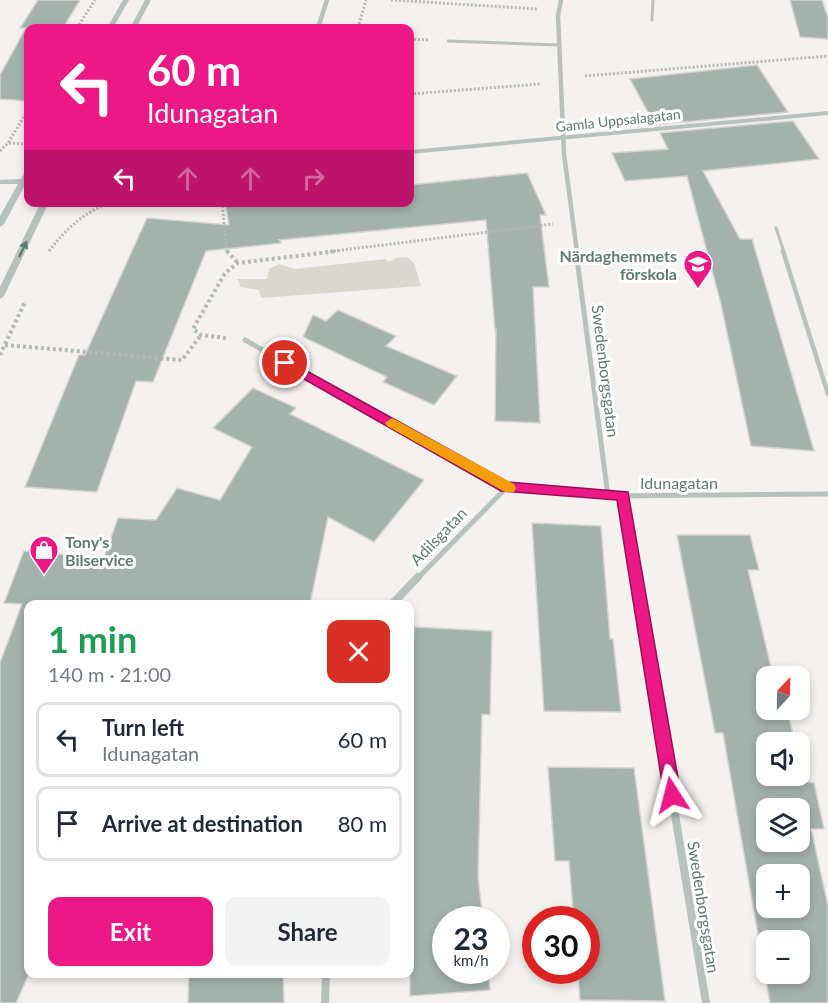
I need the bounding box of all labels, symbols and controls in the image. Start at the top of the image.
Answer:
text: 60 m [147,45,241,95]
icon: left [48,48,126,126]
text: Idunagatan [147,96,278,129]
street label: Gamla Uppsalagatan [555,105,681,135]
icon: left [108,162,141,195]
icon: ahead [171,162,204,195]
icon: ahead [234,162,267,195]
icon: right [297,162,330,195]
one-way arrow [18,241,27,258]
place label: Närdaghemmets förskola [560,246,677,283]
school or university icon: Närdaghemmets förskola [682,248,714,290]
street label: Swedenborgsgatan [588,304,624,438]
pin [259,337,310,388]
icon: arrive [268,346,301,379]
street label: Idunagatan [640,473,718,492]
street label: Adilsgatan [406,503,470,569]
place label: Tony's Bilservice [65,532,134,569]
shop icon: Tony's Bilservice [28,534,60,576]
text: 1 min [48,617,137,661]
button: close [327,620,390,683]
text: 140 m · 21:00 [48,662,171,686]
north arrow [756,666,810,720]
map controls [756,666,810,984]
text: Turn left [102,714,184,741]
icon: left [51,723,84,756]
text: 60 m [338,726,387,753]
button: sound [756,732,810,786]
text: Idunagatan [102,741,199,765]
position arrow [640,763,704,827]
button: layers [756,798,810,852]
icon: arrive [51,807,84,840]
text: Arrive at destination [102,810,303,837]
text: 80 m [338,810,387,837]
street label: Swedenborgsgatan [684,840,724,974]
button: + [756,864,810,918]
button: Exit [48,897,213,966]
button: Share [225,897,390,966]
speed limit sign: 30 [522,906,600,984]
text: 23 [454,920,488,956]
button: − [756,930,810,984]
text: km/h [453,951,489,969]

